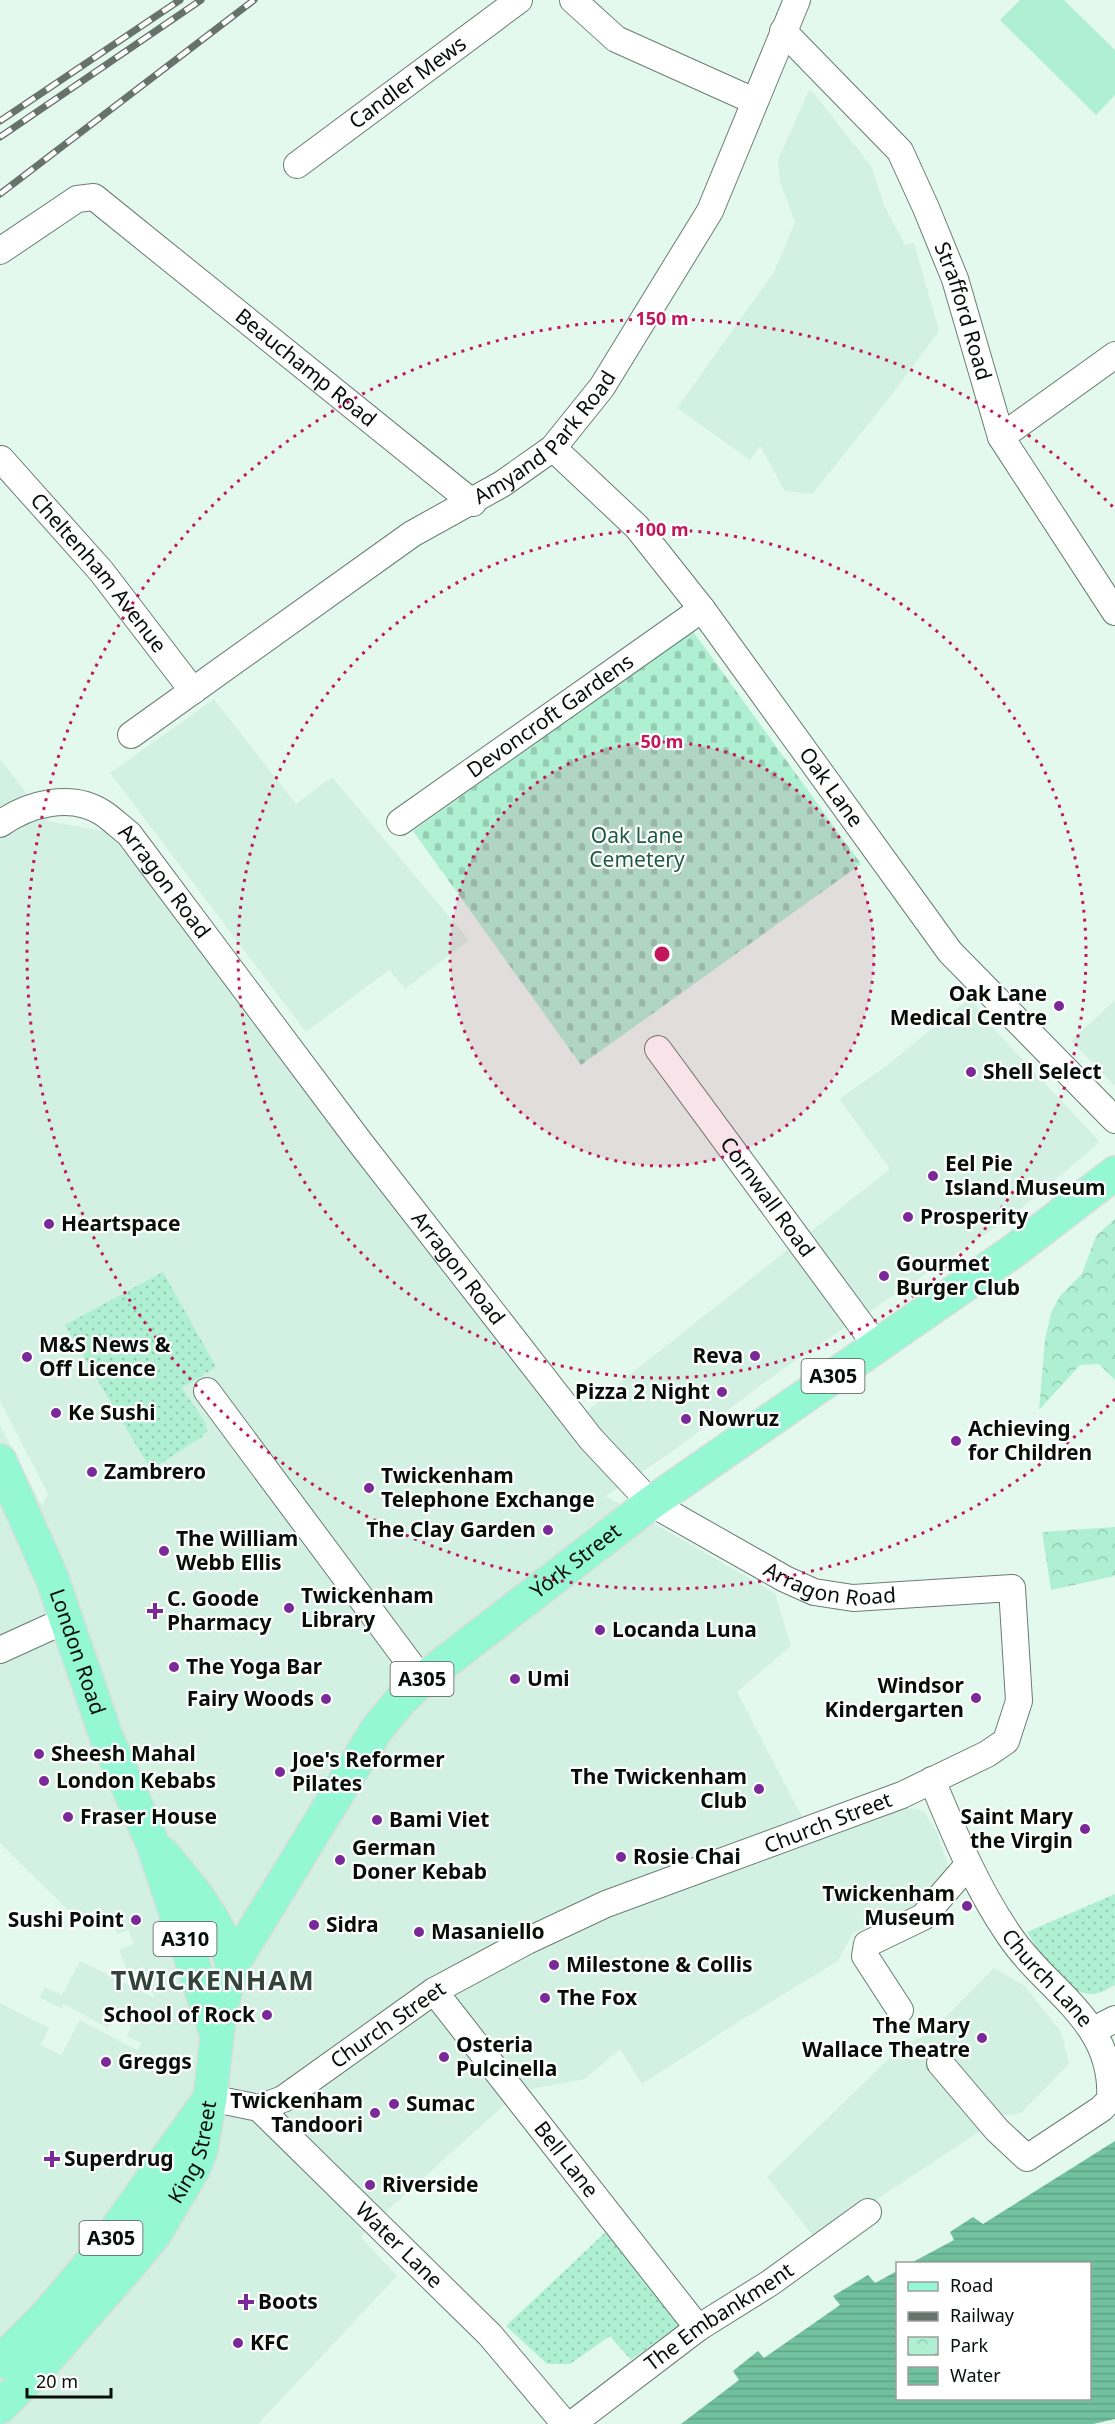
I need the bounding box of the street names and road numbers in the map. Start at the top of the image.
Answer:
street label: Candler Mews [343,29,471,135]
street label: Strafford Road [928,238,999,383]
street label: Beauchamp Road [230,302,383,433]
street label: Amyand Park Road [468,365,622,510]
street label: Cheltenham Avenue [25,486,174,658]
street label: Devoncroft Gardens [461,647,639,784]
street label: Oak Lane [793,741,870,832]
street label: Arragon Road [113,816,217,944]
street label: Cornwall Road [714,1131,822,1262]
street label: Arragon Road [406,1205,512,1330]
road number: A305 [802,1359,864,1393]
street label: York Street [524,1516,627,1604]
street label: Arragon Road [759,1555,897,1612]
street label: London Road [44,1585,113,1718]
road number: A305 [390,1662,454,1696]
street label: Church Street [760,1785,896,1859]
road number: A310 [154,1922,216,1956]
street label: Church Lane [996,1923,1100,2032]
street label: Church Street [324,1974,451,2074]
street label: King Street [161,2098,222,2208]
street label: Bell Lane [528,2115,605,2203]
street label: Water Lane [350,2195,449,2294]
road number: A305 [80,2221,142,2255]
street label: The Embankment [638,2255,799,2377]

